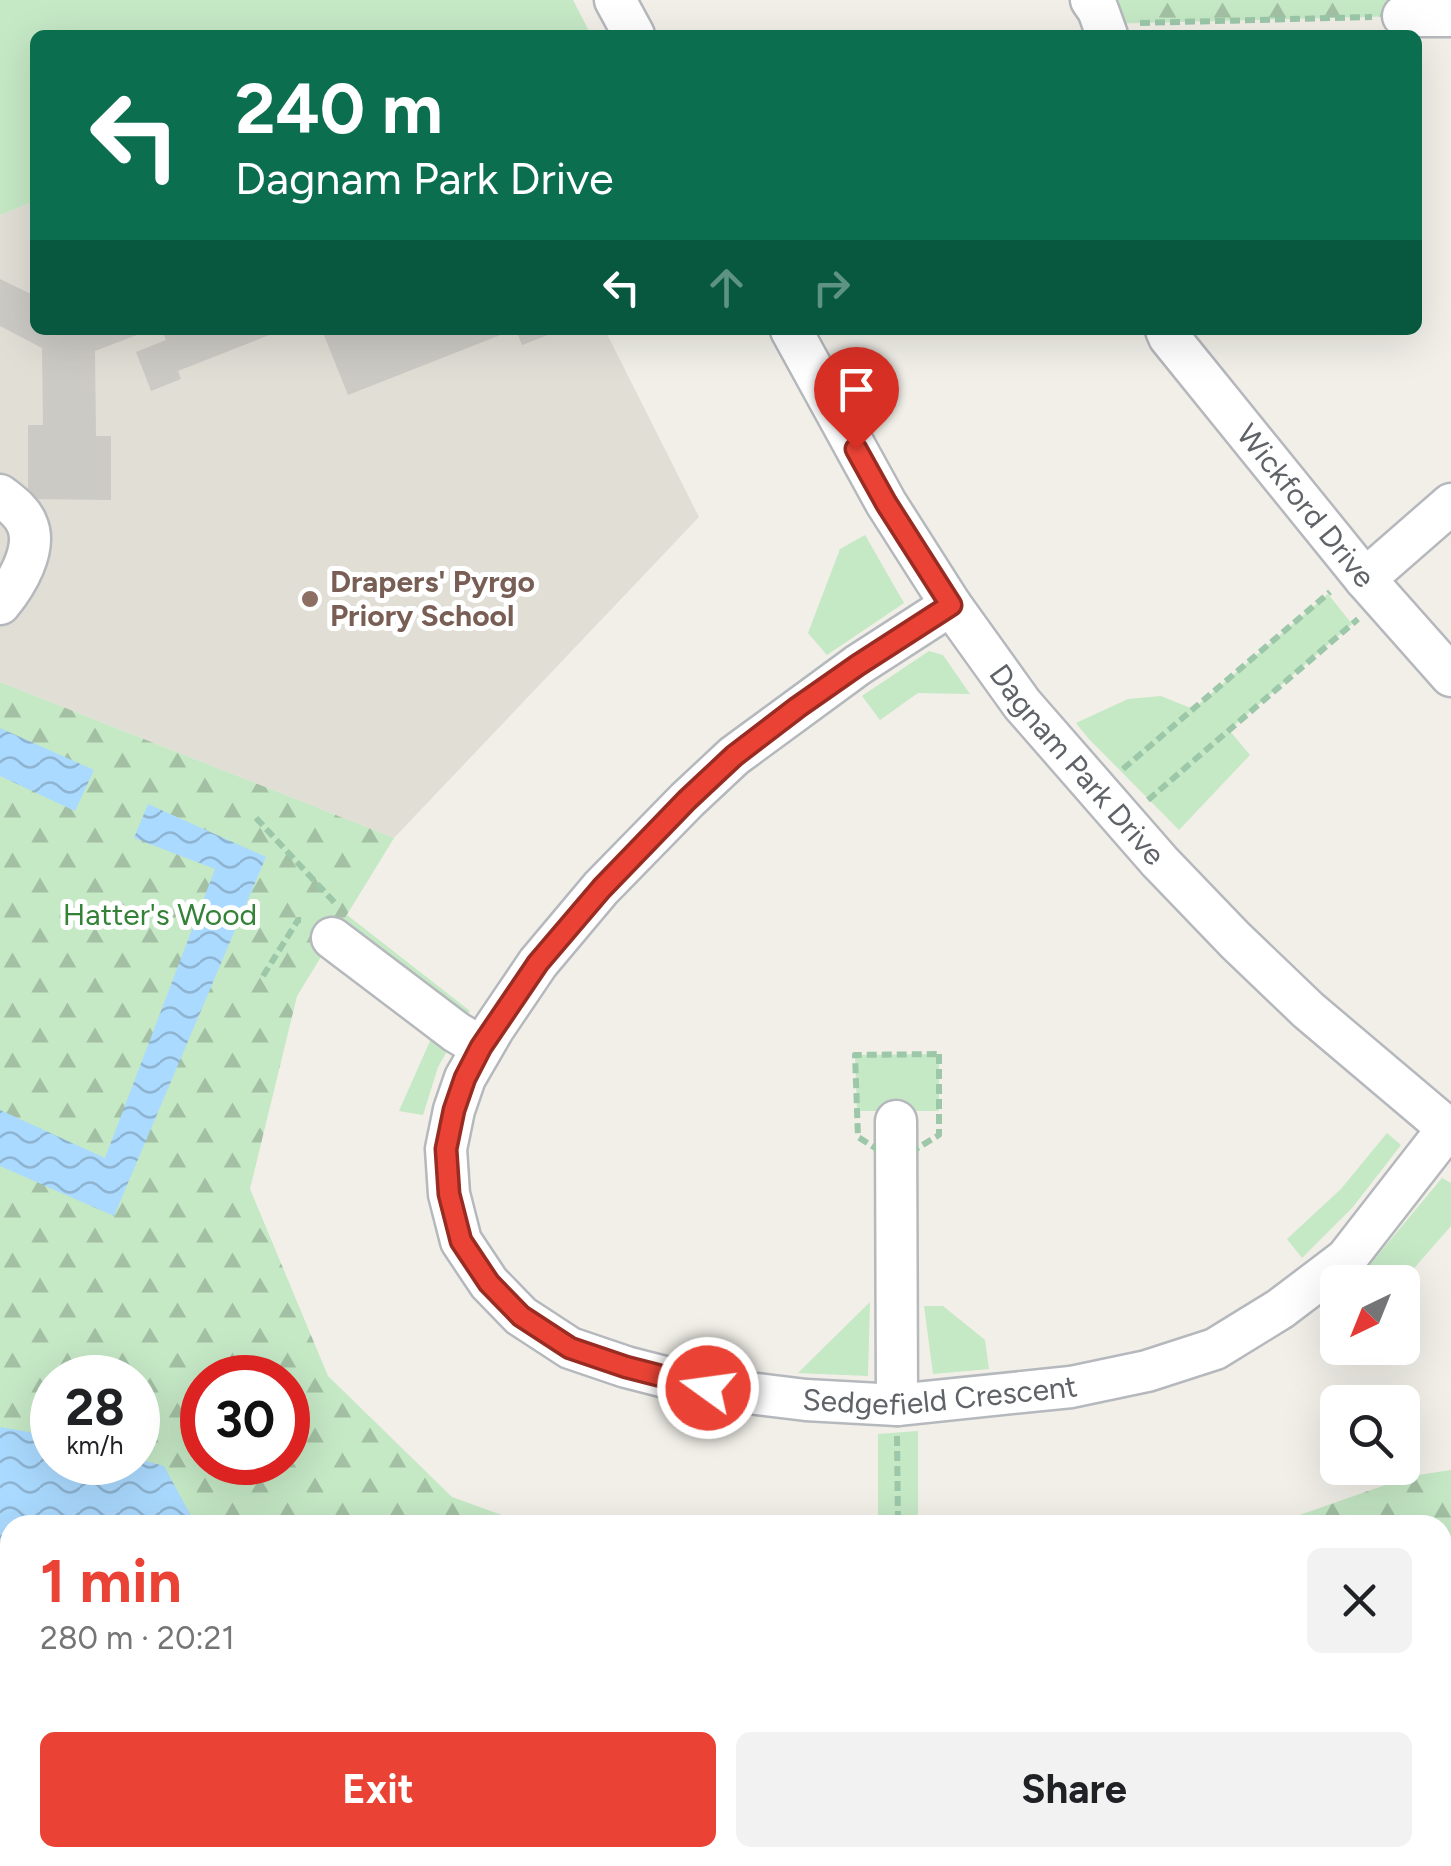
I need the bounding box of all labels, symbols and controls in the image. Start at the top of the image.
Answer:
text: 240 m [235,66,443,151]
icon: left [70,70,200,200]
text: Dagnam Park Drive [235,151,614,205]
icon: left [594,260,649,315]
icon: ahead [699,260,754,315]
icon: right [804,260,859,315]
pin [814,347,899,450]
icon: arrive [829,362,884,417]
street label: Wickford Drive [1229,416,1383,595]
place label: Drapers' Pyrgo Priory School [330,563,535,634]
marker: Drapers' Pyrgo Priory School [299,588,321,610]
street label: Dagnam Park Drive [981,657,1173,873]
park label: Hatter's Wood [63,896,257,933]
north arrow [1320,1265,1420,1365]
map controls [1320,1265,1420,1485]
position arrow [656,1336,760,1440]
speed limit sign: 30 [180,1355,310,1485]
street label: Sedgefield Crescent [801,1367,1080,1423]
text: 28 [65,1377,125,1438]
button: search [1320,1385,1420,1485]
text: km/h [66,1430,124,1460]
text: 1 min [40,1545,182,1617]
button: close [1307,1548,1412,1653]
text: 280 m · 20:21 [40,1619,235,1657]
button: Exit [40,1732,716,1847]
button: Share [736,1732,1412,1847]

